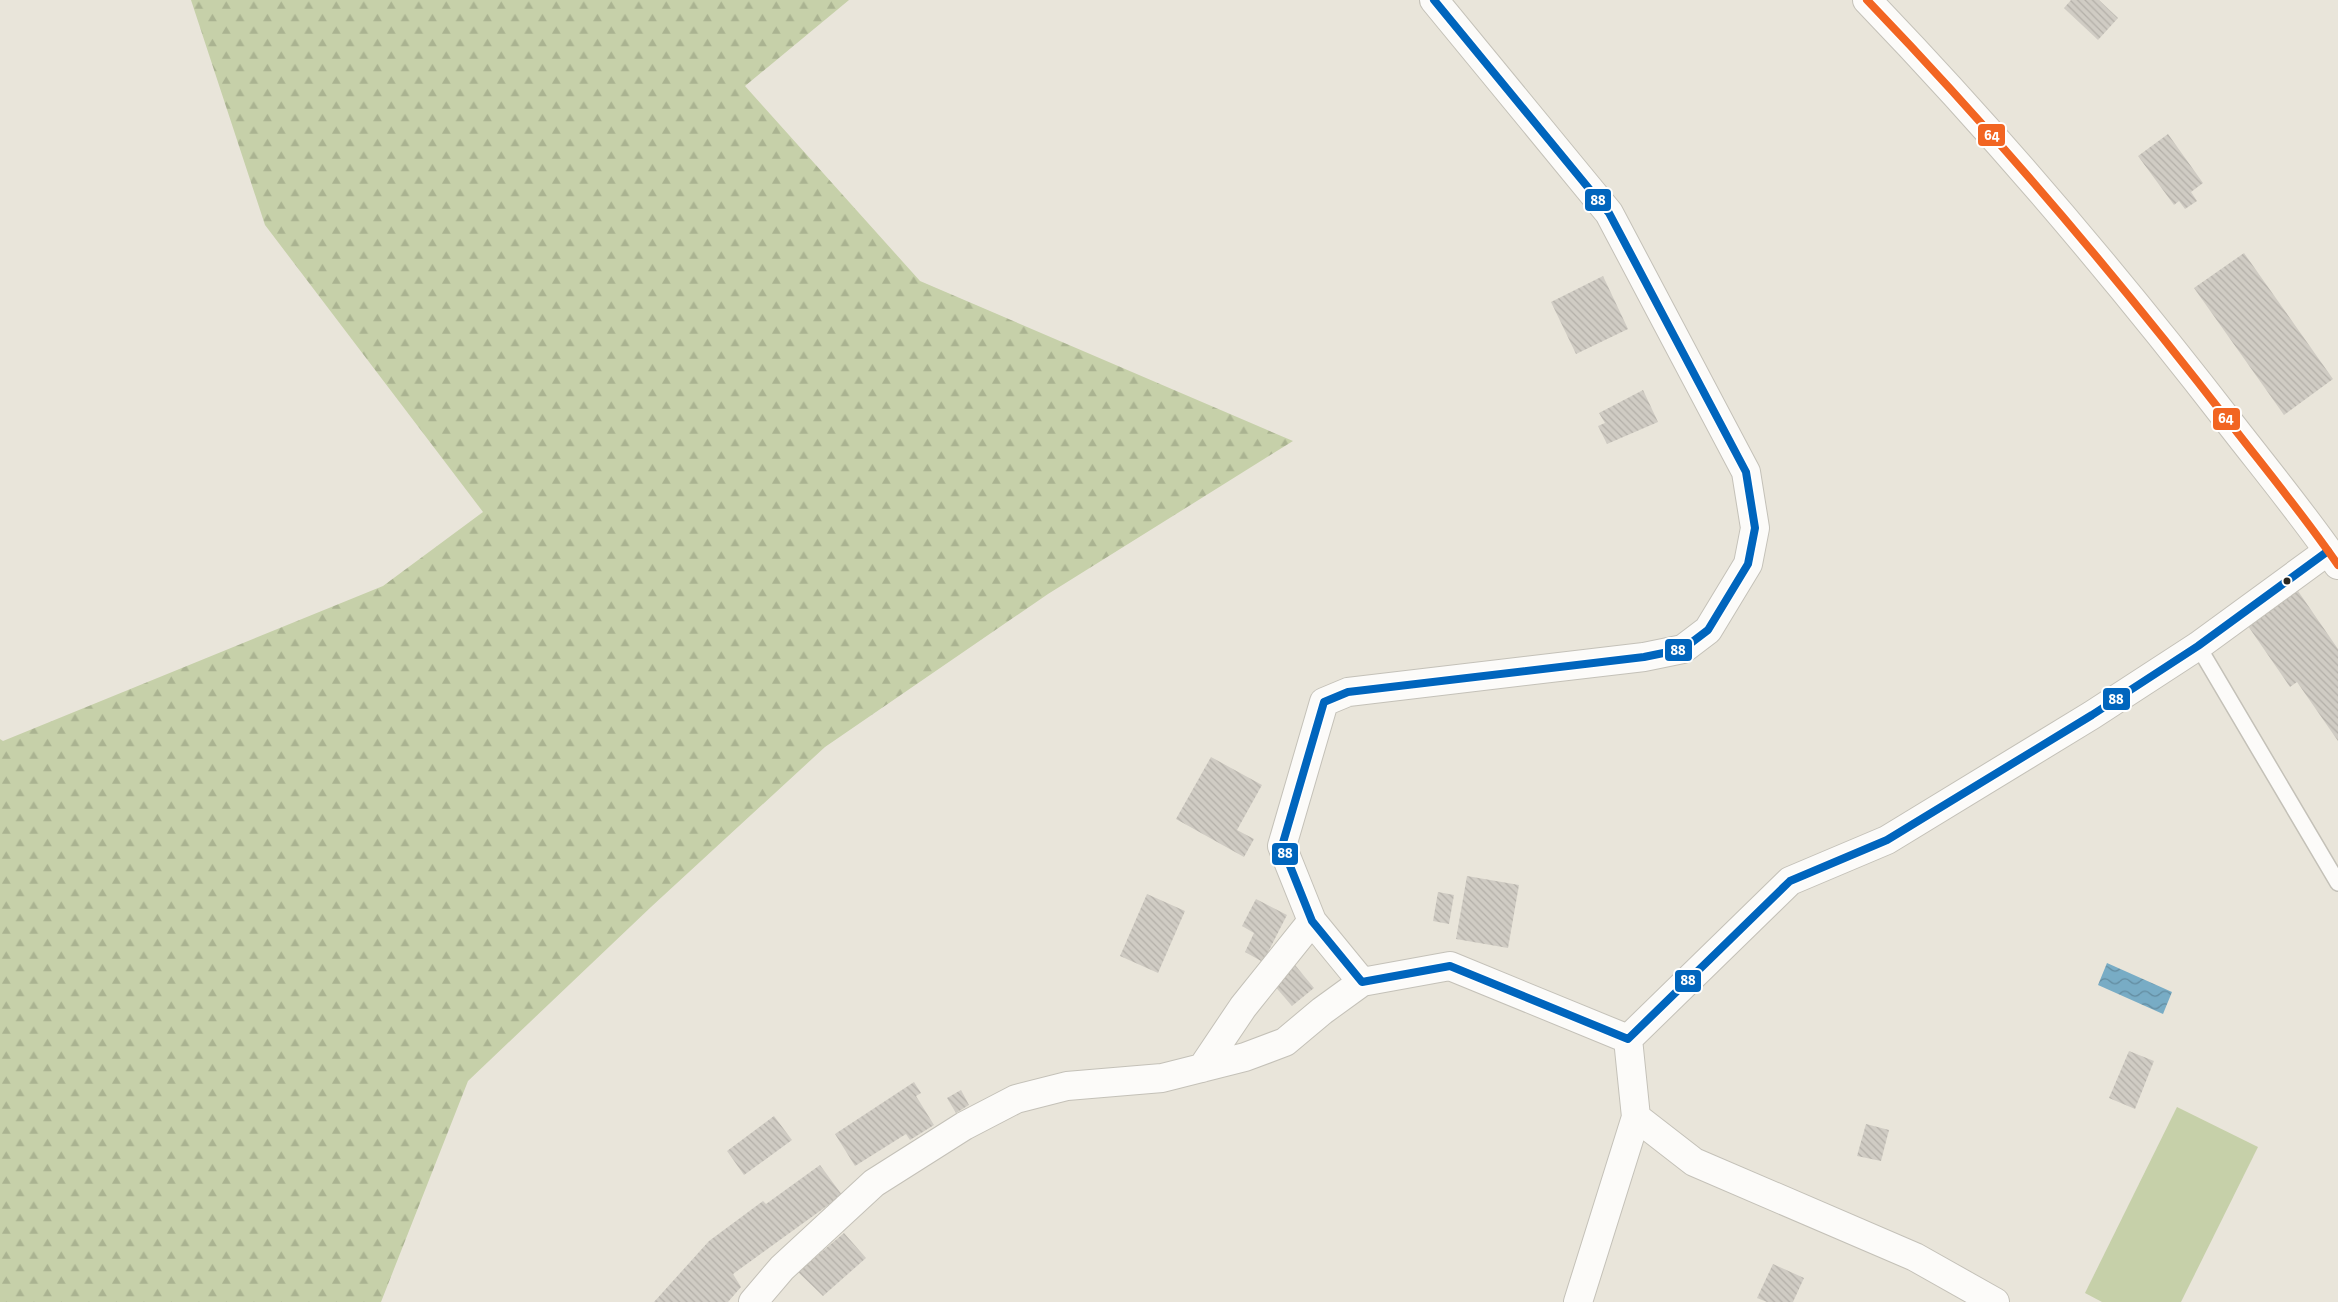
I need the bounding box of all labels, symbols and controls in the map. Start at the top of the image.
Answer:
line badge: 64 [1977,123,2006,147]
text: 64 [1984,127,2000,144]
line badge: 88 [1584,188,1612,212]
text: 88 [1590,192,1606,209]
line badge: 64 [2212,407,2241,431]
text: 64 [2218,410,2234,427]
unlabelled marker [2282,576,2292,586]
line badge: 88 [1664,638,1693,662]
text: 88 [1670,642,1686,659]
line badge: 88 [2102,687,2131,711]
text: 88 [2108,691,2124,708]
line badge: 88 [1271,842,1299,866]
text: 88 [1277,845,1293,862]
line badge: 88 [1674,969,1702,993]
text: 88 [1680,972,1696,989]

